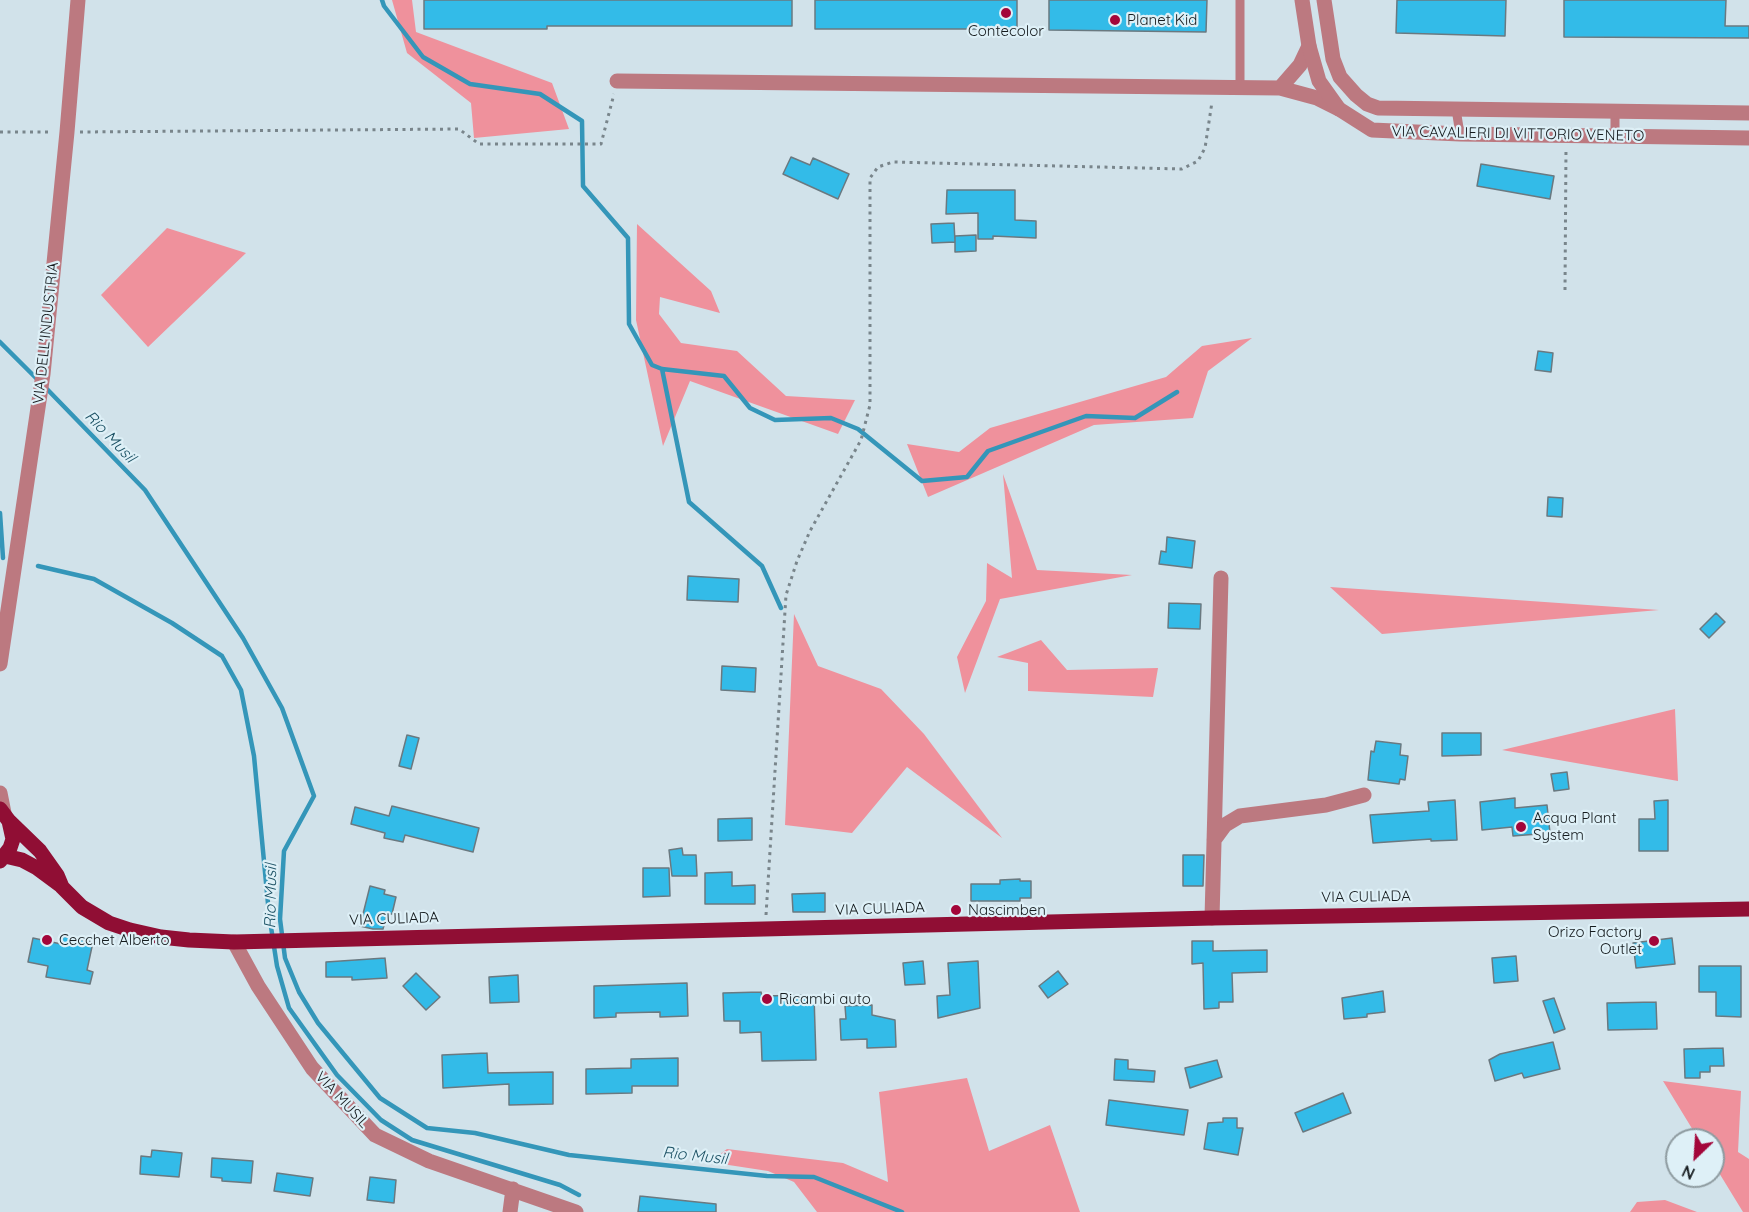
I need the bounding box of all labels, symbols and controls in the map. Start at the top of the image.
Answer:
marker: Contecolor [999,6,1013,20]
place label: Planet Kid [1127,11,1197,29]
marker: Planet Kid [1108,13,1122,27]
place label: Contecolor [968,22,1044,40]
street label: VIA CAVALIERI DI VITTORIO VENETO [1392,123,1644,145]
street label: VIA DELL'INDUSTRIA [30,261,62,405]
water label: Rio Musil [80,407,140,467]
place label: Acqua Plant System [1533,809,1617,844]
marker: Acqua Plant System [1514,820,1528,834]
water label: Rio Musil [261,863,281,929]
street label: VIA CULIADA [1321,887,1411,907]
street label: VIA CULIADA [835,898,925,920]
place label: Nascimben [968,901,1046,919]
marker: Nascimben [949,903,963,917]
street label: VIA CULIADA [349,908,439,930]
place label: Orizo Factory Outlet [1548,923,1642,958]
place label: Cecchet Alberto [59,931,170,949]
marker: Cecchet Alberto [40,933,54,947]
marker: Orizo Factory Outlet [1647,934,1661,948]
place label: Ricambi auto [779,990,871,1008]
marker: Ricambi auto [760,992,774,1006]
street label: VIA MUSIL [311,1068,373,1132]
north arrow [1665,1128,1725,1188]
water label: Rio Musil [662,1143,728,1169]
text: N [1679,1161,1698,1184]

